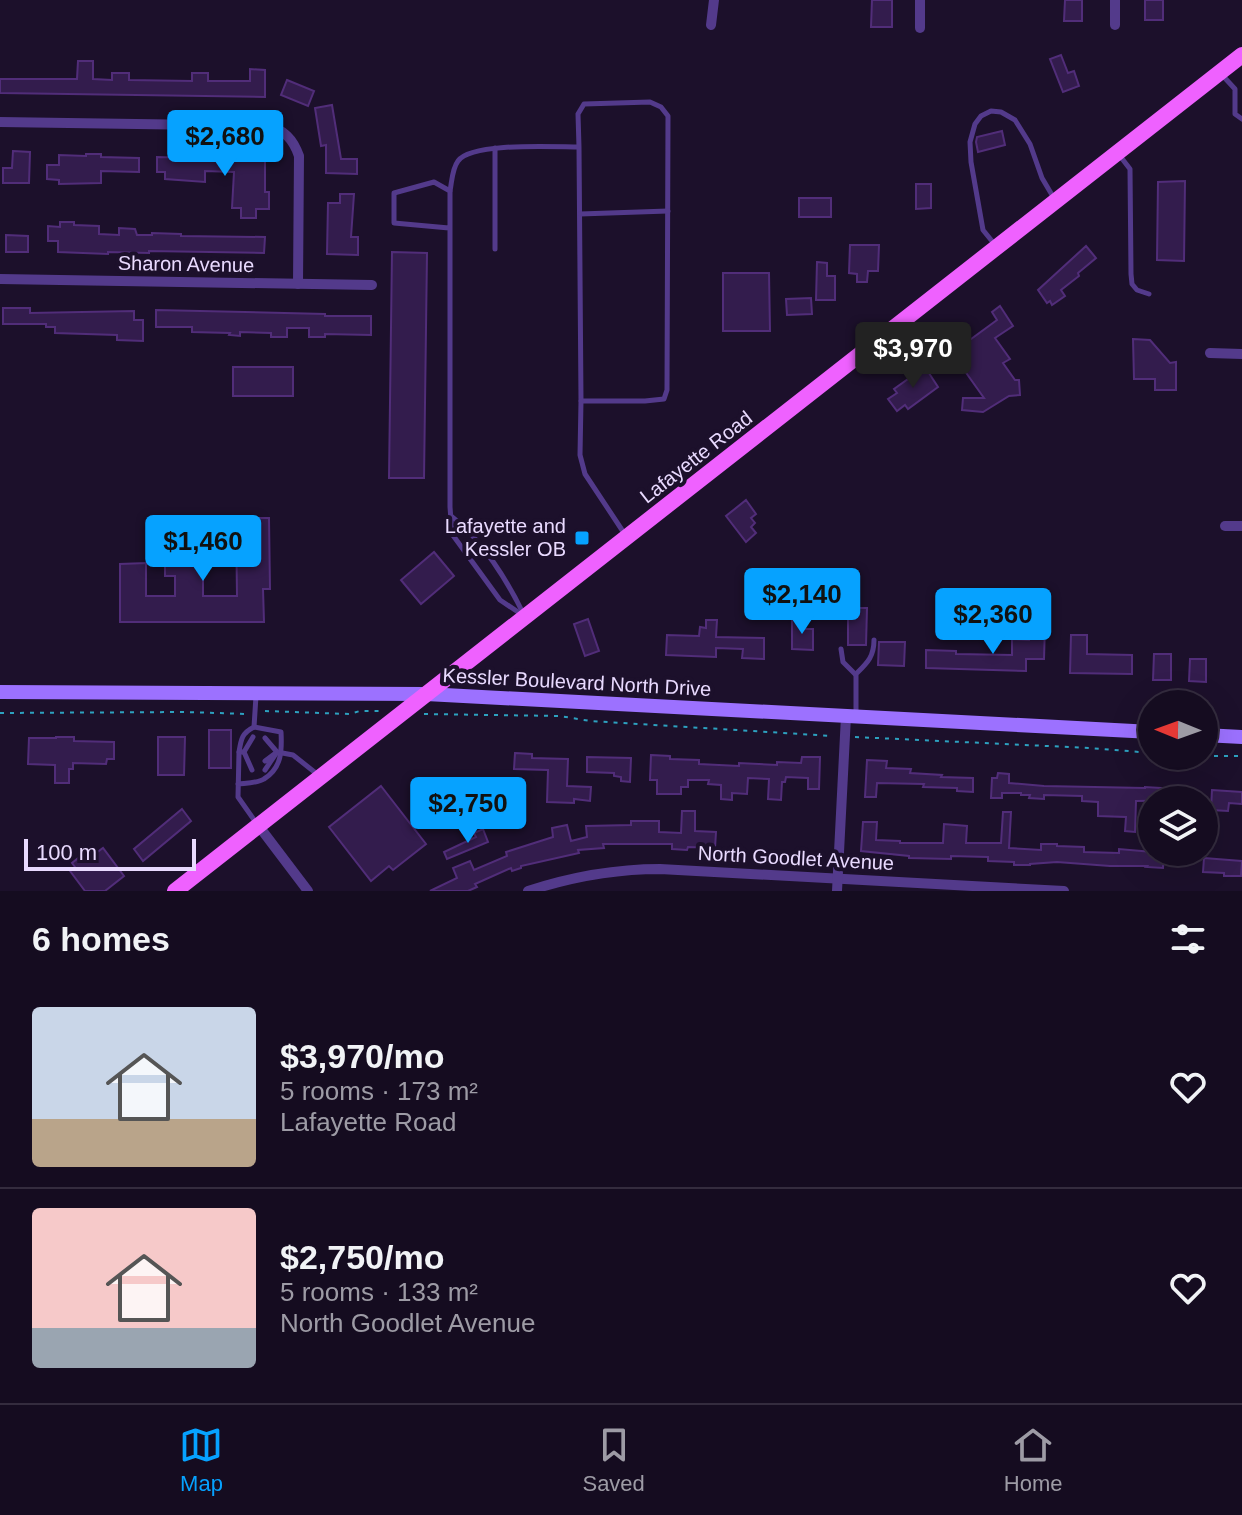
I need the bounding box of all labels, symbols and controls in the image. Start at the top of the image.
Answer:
pin: $2,680 [160,110,290,178]
text: $2,680 [185,121,265,151]
street label: Sharon Avenue [118,252,254,276]
pin: $3,970 [848,322,978,390]
text: $3,970 [873,333,953,363]
street label: Lafayette Road [636,407,756,507]
pin: $1,460 [138,515,268,583]
place label: Lafayette and Kessler OB [445,515,566,560]
text: $1,460 [163,526,243,556]
marker: Lafayette and Kessler OB [573,529,591,547]
pin: $2,140 [737,568,867,636]
text: $2,140 [762,579,842,609]
pin: $2,360 [928,588,1058,656]
text: $2,360 [953,599,1033,629]
street label: Kessler Boulevard North Drive [442,664,712,700]
north arrow [1138,690,1218,770]
map controls [1138,690,1218,866]
pin: $2,750 [403,777,533,845]
button: layers [1138,786,1218,866]
text: $2,750 [428,788,508,818]
scale bar [24,835,196,871]
text: 100 m [36,840,97,865]
street label: North Goodlet Avenue [697,842,895,874]
icon: filters [1166,917,1210,961]
text: 6 homes [32,920,170,958]
text: $3,970/mo [280,1037,444,1075]
icon: home [96,1039,192,1135]
icon: heart [1166,1065,1210,1109]
text: 5 rooms · 173 m² [280,1076,478,1106]
text: Lafayette Road [280,1107,456,1137]
text: $2,750/mo [280,1238,444,1276]
icon: home [96,1240,192,1336]
icon: heart [1166,1266,1210,1310]
text: 5 rooms · 133 m² [280,1277,478,1307]
text: North Goodlet Avenue [280,1308,535,1338]
tab: Map [179,1423,223,1497]
tab: Saved [582,1423,645,1497]
tab: Home [1004,1423,1063,1497]

